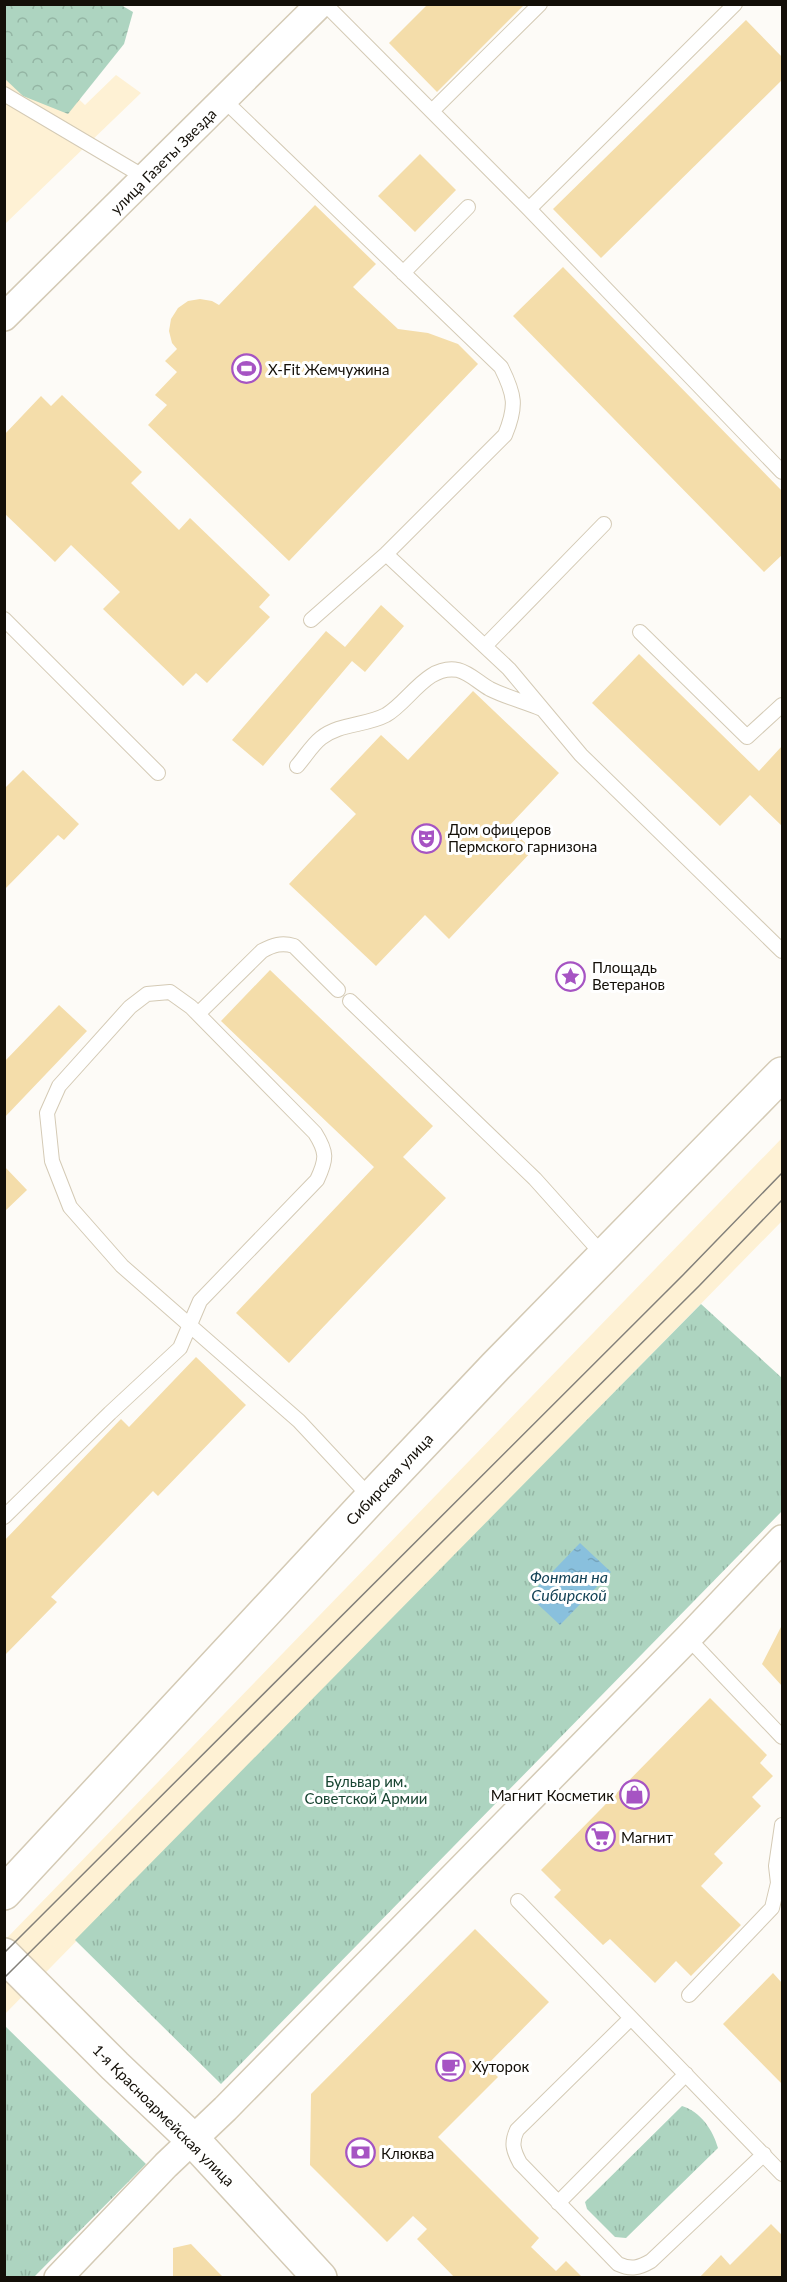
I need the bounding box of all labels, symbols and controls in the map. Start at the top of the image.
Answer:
street label: улица Газеты Звезда [106,104,220,218]
sports icon: X-Fit Жемчужина [231,353,263,385]
place label: X-Fit Жемчужина [268,360,390,378]
place label: Дом офицеров Пермского гарнизона [448,820,597,855]
theatre icon: Дом офицеров Пермского гарнизона [411,822,443,854]
place label: Площадь Ветеранов [592,958,665,993]
place icon: Площадь Ветеранов [555,960,587,992]
street label: Сибирская улица [342,1429,436,1529]
water label: Фонтан на Сибирской [530,1567,608,1604]
park label: Бульвар им. Советской Армии [305,1772,427,1807]
shop icon: Магнит Косметик [619,1779,651,1811]
place label: Магнит Косметик [491,1786,614,1804]
supermarket icon: Магнит [584,1821,616,1853]
place label: Магнит [621,1828,673,1846]
street label: 1-я Красноармейская улица [89,2040,239,2190]
cafe icon: Хуторок [435,2050,467,2082]
place label: Хуторок [472,2057,529,2075]
bank icon: Клюква [344,2137,376,2169]
place label: Клюква [381,2144,434,2162]

